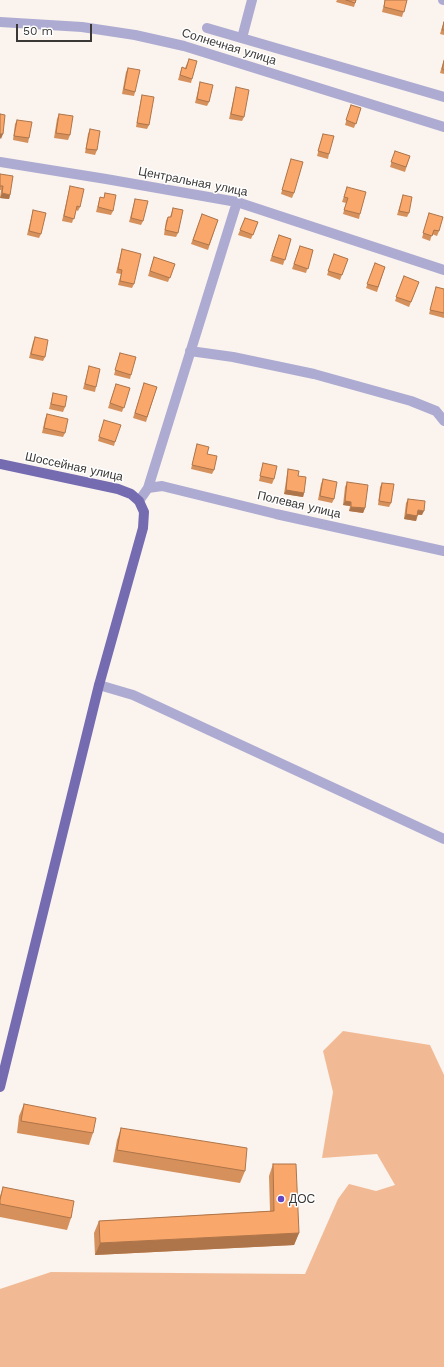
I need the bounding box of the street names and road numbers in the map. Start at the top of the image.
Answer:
street label: Солнечная улица [180,26,278,68]
street label: Центральная улица [137,164,249,200]
street label: Шоссейная улица [24,450,124,484]
street label: Полевая улица [256,488,342,522]

